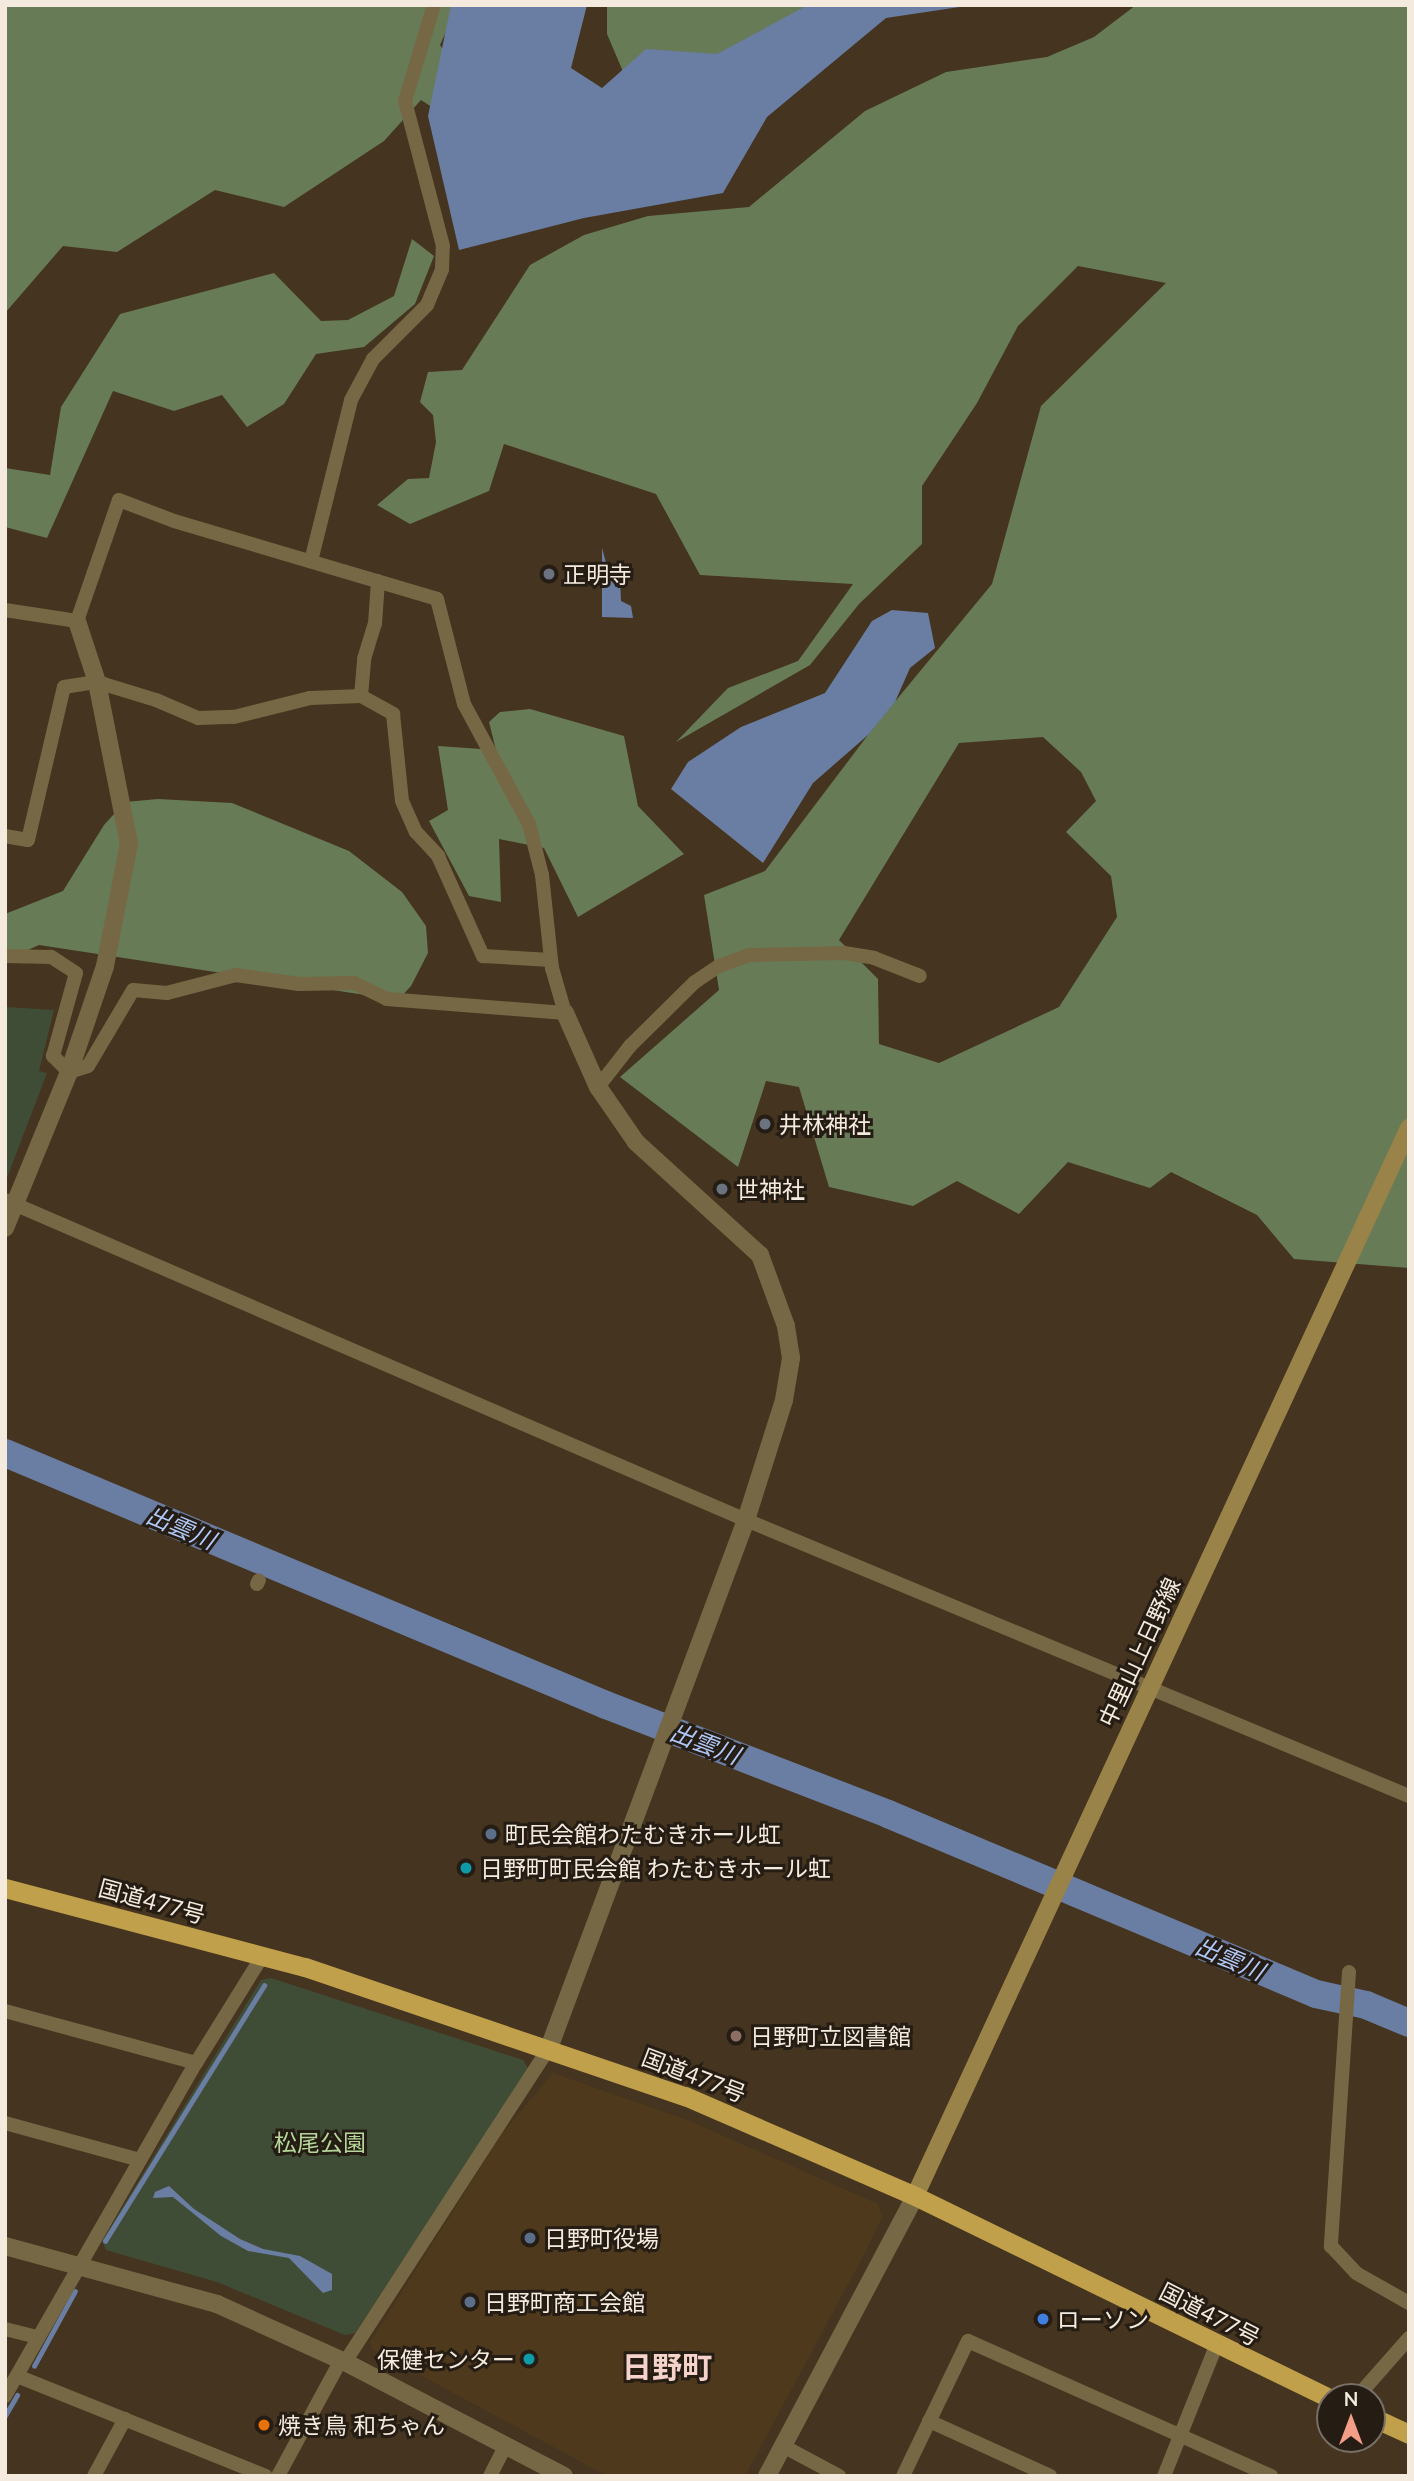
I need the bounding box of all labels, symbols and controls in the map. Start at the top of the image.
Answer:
place label: 正明寺 [563,560,632,588]
marker: 正明寺 [541,566,557,582]
place label: 井林神社 [779,1110,871,1138]
marker: 井林神社 [757,1116,773,1132]
place label: 世神社 [736,1175,805,1203]
marker: 世神社 [714,1181,730,1197]
water label: 出雲川 [142,1500,220,1554]
street label: 中里山上日野線 [1092,1573,1186,1731]
water label: 出雲川 [666,1717,744,1769]
place label: 町民会館わたむきホール虹 [505,1820,781,1848]
marker: 町民会館わたむきホール虹 [483,1826,499,1842]
place label: 日野町町民会館 わたむきホール虹 [480,1854,831,1882]
marker: 日野町町民会館 わたむきホール虹 [458,1860,474,1876]
street label: 国道477号 [96,1874,208,1928]
water label: 出雲川 [1191,1931,1269,1985]
place label: 日野町立図書館 [750,2022,911,2050]
marker: 日野町立図書館 [728,2028,744,2044]
street label: 国道477号 [638,2043,750,2107]
park label: 松尾公園 [274,2128,366,2156]
place label: 日野町役場 [544,2224,659,2252]
marker: 日野町役場 [522,2230,538,2246]
street label: 国道477号 [1155,2277,1265,2351]
place label: 日野町商工会館 [484,2288,645,2316]
marker: 日野町商工会館 [462,2294,478,2310]
place label: ローソン [1057,2305,1149,2333]
marker: ローソン [1035,2311,1051,2327]
place label: 保健センター [377,2345,515,2373]
district label: 日野町 [622,2348,712,2384]
marker: 保健センター [521,2351,537,2367]
north arrow [1316,2383,1386,2453]
text: N [1344,2387,1358,2410]
place label: 焼き鳥 和ちゃん [278,2411,445,2439]
marker: 焼き鳥 和ちゃん [256,2417,272,2433]

